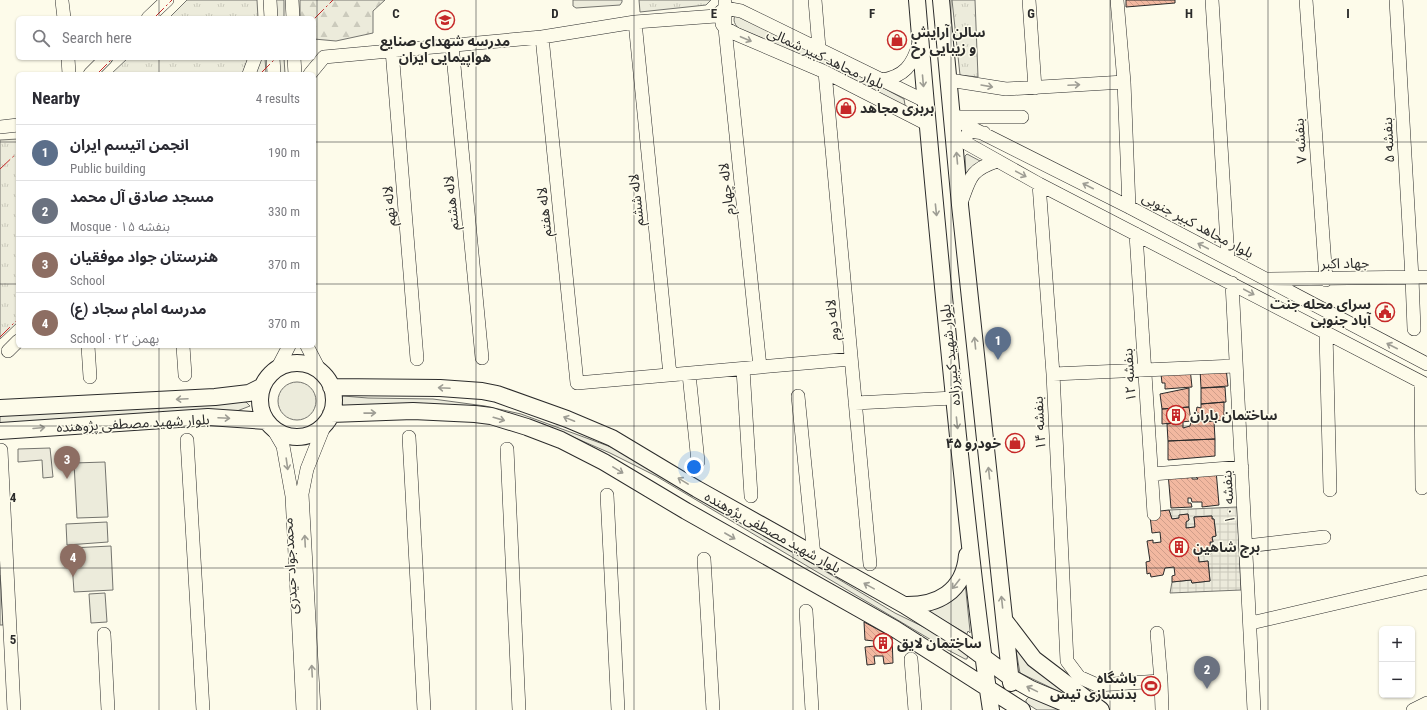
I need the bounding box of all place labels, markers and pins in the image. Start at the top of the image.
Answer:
school or university icon: مدرسه شهدای صنایع هواپیمایی ایران [434,9,456,31]
place label: سالن آرایش و زیبایی رخ [911,24,986,59]
shop icon: سالن آرایش و زیبایی رخ [886,29,908,51]
place label: مدرسه شهدای صنایع هواپیمایی ایران [380,33,510,67]
shop icon: بربری مجاهد [835,97,857,119]
place label: بربری مجاهد [860,100,935,117]
place label: سرای محله جنت آباد جنوبی [1270,296,1371,328]
public building icon: سرای محله جنت آباد جنوبی [1374,301,1396,323]
pin: 1 [985,327,1011,360]
building icon: ساختمان باران [1165,404,1187,426]
place label: ساختمان باران [1190,407,1278,424]
shop icon: خودرو ۴۵ [1004,432,1026,454]
place label: خودرو ۴۵ [946,435,1001,452]
pin: 3 [54,446,80,479]
building icon: برج شاهین [1168,536,1190,558]
place label: برج شاهین [1193,539,1260,558]
pin: 4 [60,544,86,577]
building icon: ساختمان لایق [872,632,894,654]
place label: ساختمان لایق [897,635,982,652]
pin: 2 [1194,656,1220,689]
place label: باشگاه بدنسازی تیس [1050,670,1137,703]
sports icon: باشگاه بدنسازی تیس [1140,675,1162,697]

